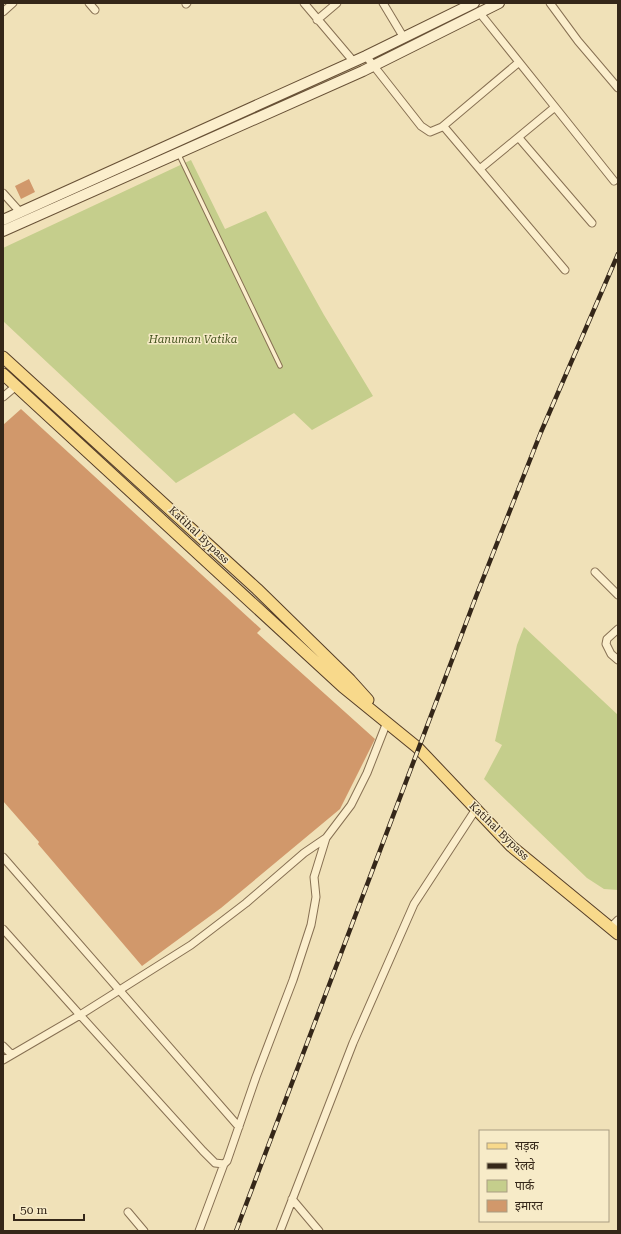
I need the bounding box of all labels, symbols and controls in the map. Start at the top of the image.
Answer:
park label: Hanuman Vatika [148,333,238,346]
street label: Katihal Bypass [166,504,232,566]
street label: Katihal Bypass [466,799,532,863]
legend [479,1130,609,1222]
text: सड़क [515,1139,540,1153]
text: रेलवे [515,1158,535,1173]
text: पार्क [515,1179,535,1193]
scale bar [14,1196,84,1222]
text: इमारत [515,1199,544,1213]
text: 50 m [20,1203,47,1217]

